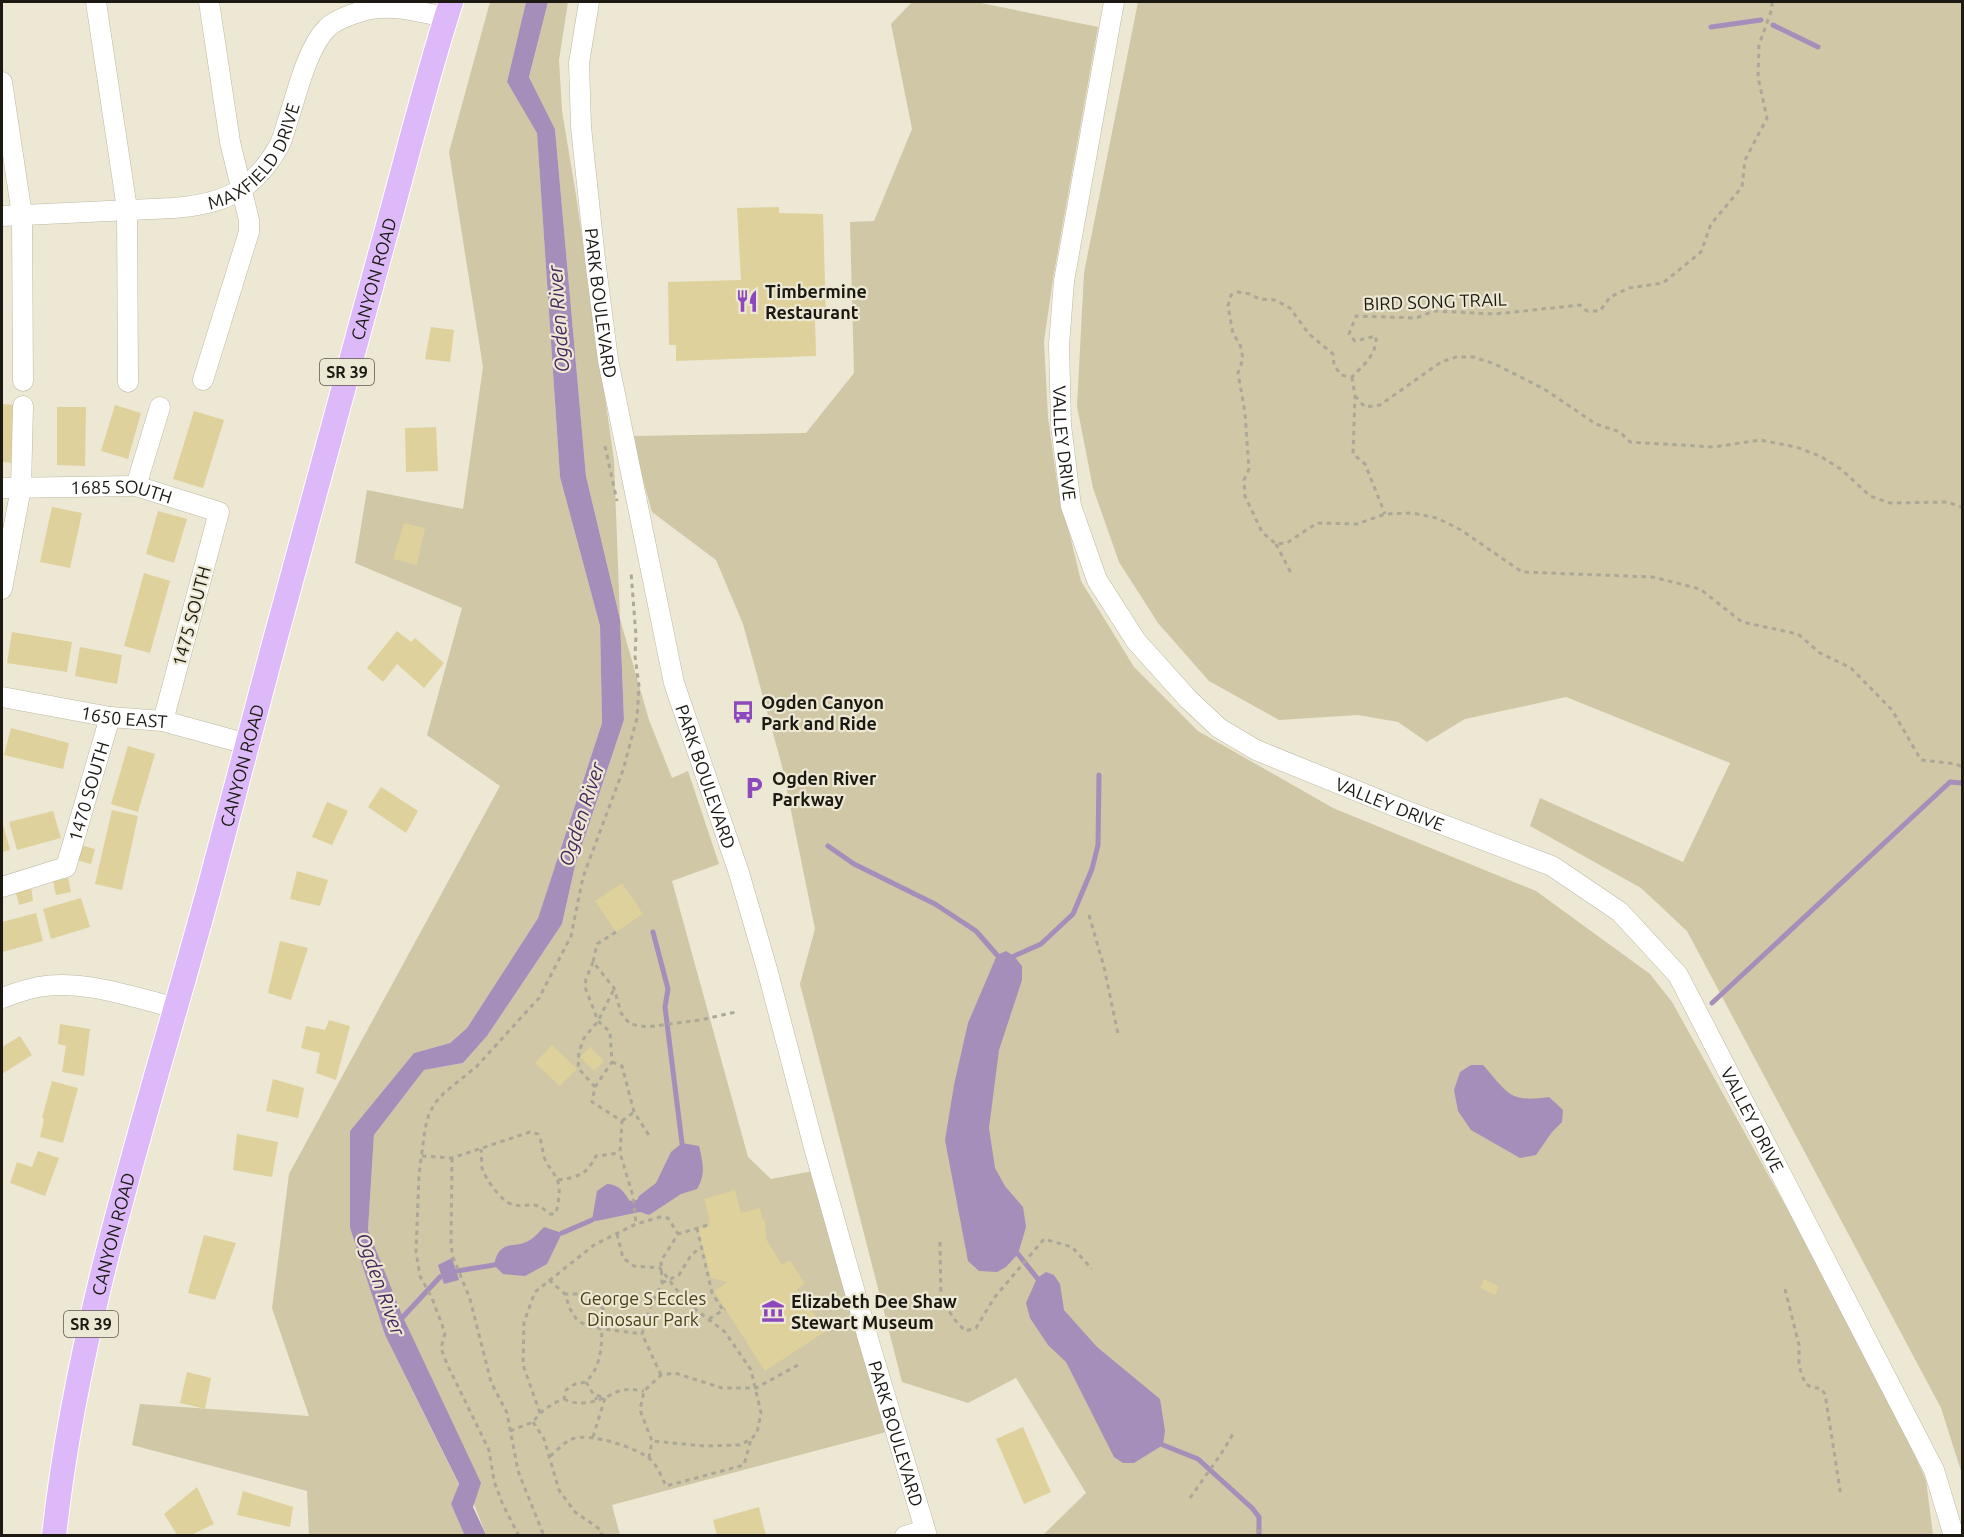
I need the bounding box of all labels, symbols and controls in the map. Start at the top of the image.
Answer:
street label: MAXFIELD DRIVE [205,100,303,213]
street label: CANYON ROAD [347,215,400,342]
street label: PARK BOULEVARD [582,227,621,380]
water label: Ogden River [543,263,573,373]
place label: Timbermine Restaurant [765,281,867,322]
restaurant icon: Timbermine Restaurant [734,288,760,314]
street label: BIRD SONG TRAIL [1363,288,1507,314]
road number: SR 39 [320,359,374,385]
street label: VALLEY DRIVE [1050,385,1080,502]
street label: 1685 SOUTH [70,476,175,507]
street label: 1475 SOUTH [168,564,214,668]
place label: Ogden Canyon Park and Ride [761,692,884,733]
bus stop icon: Ogden Canyon Park and Ride [730,699,756,725]
street label: 1650 EAST [80,702,168,731]
street label: CANYON ROAD [216,702,267,829]
street label: PARK BOULEVARD [672,702,740,851]
street label: 1470 SOUTH [64,739,112,843]
water label: Ogden River [553,758,609,869]
place label: Ogden River Parkway [772,768,877,809]
street label: VALLEY DRIVE [1333,773,1447,834]
parking icon: Ogden River Parkway [741,775,767,801]
street label: VALLEY DRIVE [1717,1064,1788,1175]
street label: CANYON ROAD [87,1170,138,1297]
water label: Ogden River [352,1230,411,1340]
park label: George S Eccles Dinosaur Park [580,1288,706,1329]
place label: Elizabeth Dee Shaw Stewart Museum [791,1291,957,1332]
museum icon: Elizabeth Dee Shaw Stewart Museum [760,1298,786,1324]
road number: SR 39 [64,1311,118,1337]
street label: PARK BOULEVARD [865,1358,928,1509]

